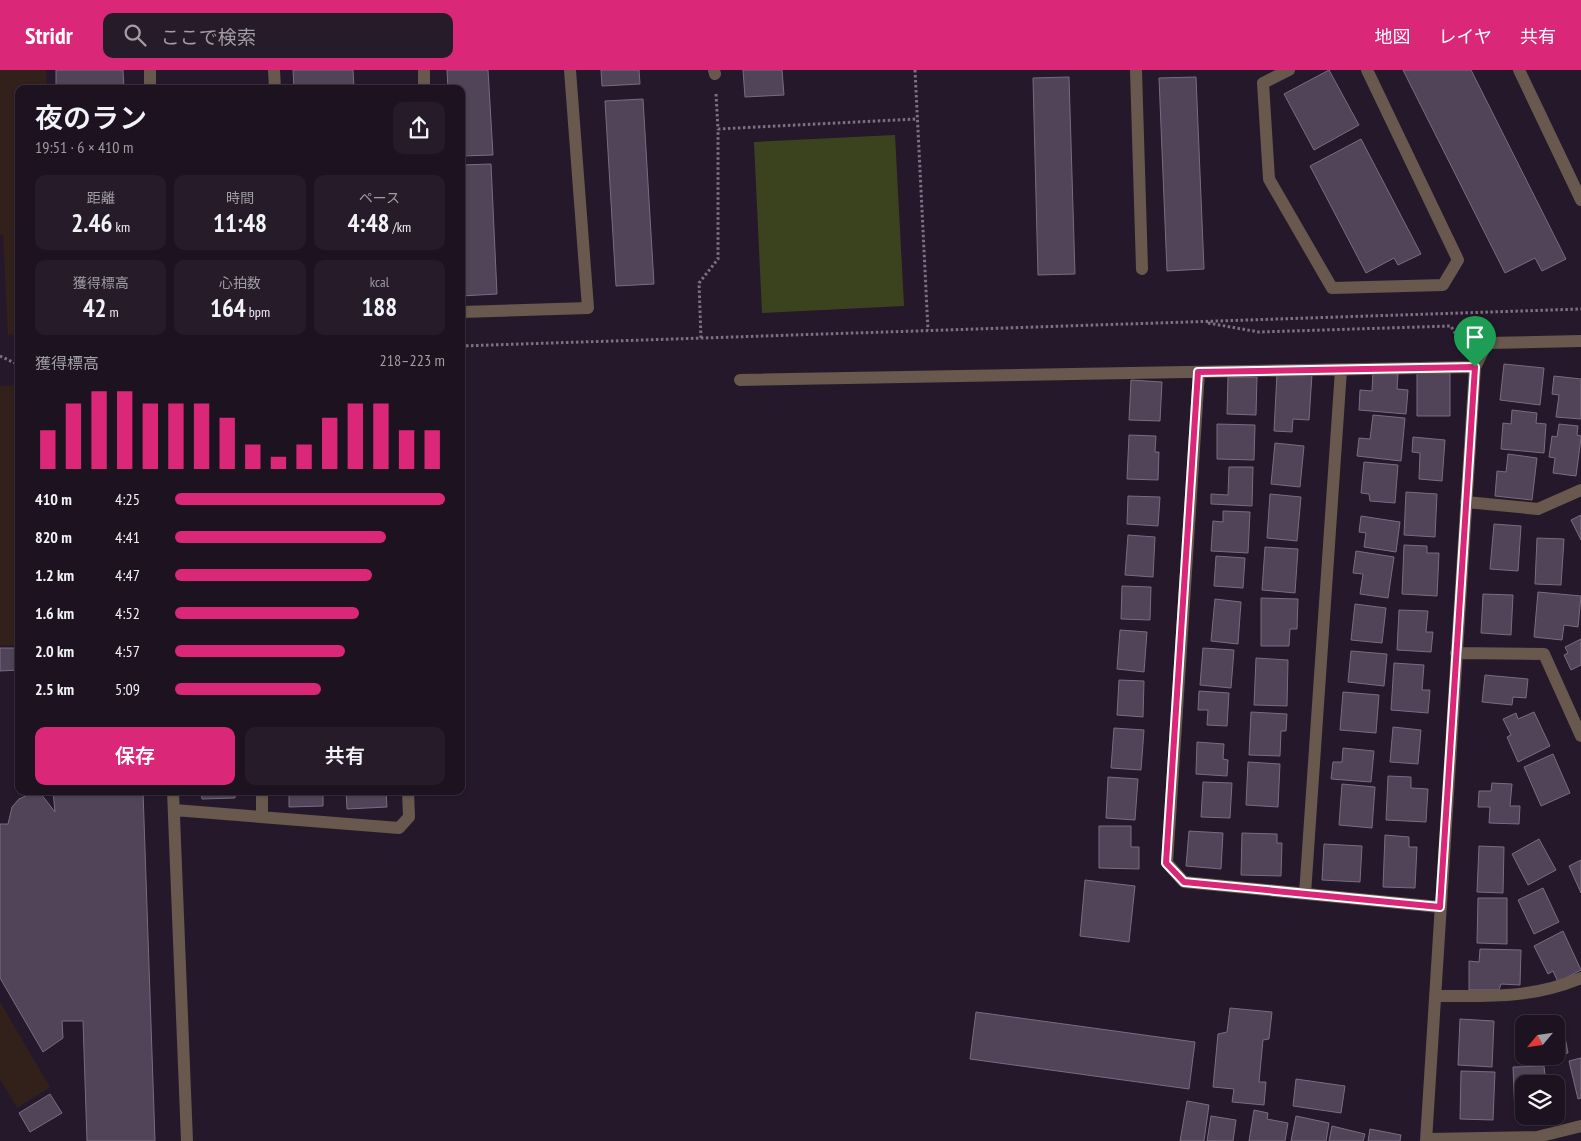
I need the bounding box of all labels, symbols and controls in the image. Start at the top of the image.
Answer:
search box [103,13,453,58]
text: Stridr [25,20,73,51]
icon: search [121,21,149,49]
text: ここで検索 [161,25,256,49]
text: 地図 [1375,25,1411,48]
text: レイヤ [1439,25,1492,48]
text: 共有 [1520,25,1556,48]
text: 夜のラン [35,99,147,136]
button: share [393,102,445,154]
text: 19:51 · 6 × 410 m [35,137,133,157]
text: 距離 [87,189,115,207]
text: 時間 [226,189,254,207]
text: ペース [359,189,400,207]
text: 2.46 [71,207,112,239]
text: 11:48 [213,207,267,239]
text: 4:48 [347,207,390,239]
text: km [112,218,130,236]
text: /km [390,218,411,236]
text: kcal [370,273,389,291]
text: 獲得標高 [73,274,129,292]
text: 心拍数 [219,274,261,292]
text: 188 [361,291,397,323]
text: 42 [83,292,107,324]
text: 164 [210,292,246,324]
text: m [107,303,119,321]
text: bpm [246,303,270,321]
pin [1454,316,1496,367]
icon: arrive [1461,323,1489,351]
text: 218–223 m [380,350,445,370]
text: 獲得標高 [35,353,99,373]
text: 410 m [35,489,72,509]
text: 4:25 [115,489,140,509]
text: 820 m [35,527,72,547]
text: 4:41 [115,527,140,547]
text: 1.2 km [35,565,74,585]
text: 4:47 [115,565,140,585]
text: 1.6 km [35,603,74,623]
text: 4:52 [115,603,140,623]
text: 2.0 km [35,641,74,661]
text: 4:57 [115,641,140,661]
text: 2.5 km [35,679,74,699]
text: 5:09 [115,679,140,699]
button: 保存 [35,727,235,785]
button: 共有 [245,727,445,785]
north arrow [1515,1015,1565,1065]
map controls [1515,1015,1565,1125]
button: layers [1515,1075,1565,1125]

